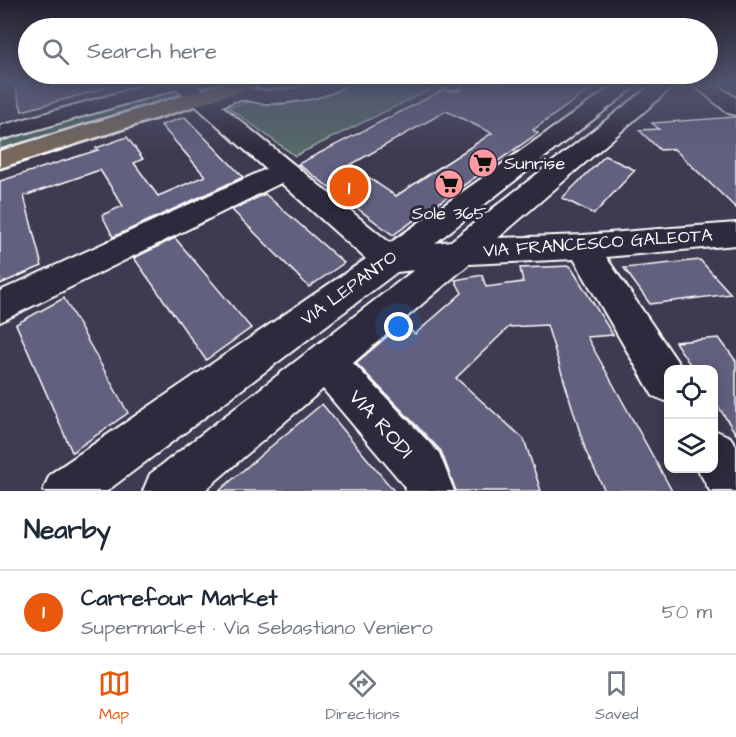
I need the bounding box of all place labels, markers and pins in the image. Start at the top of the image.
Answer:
supermarket icon: Sunrise [467,147,499,179]
place label: Sunrise [504,151,565,176]
pin: 1 [330,164,368,210]
supermarket icon: Sole 365 [433,168,465,200]
place label: Sole 365 [412,201,487,226]

